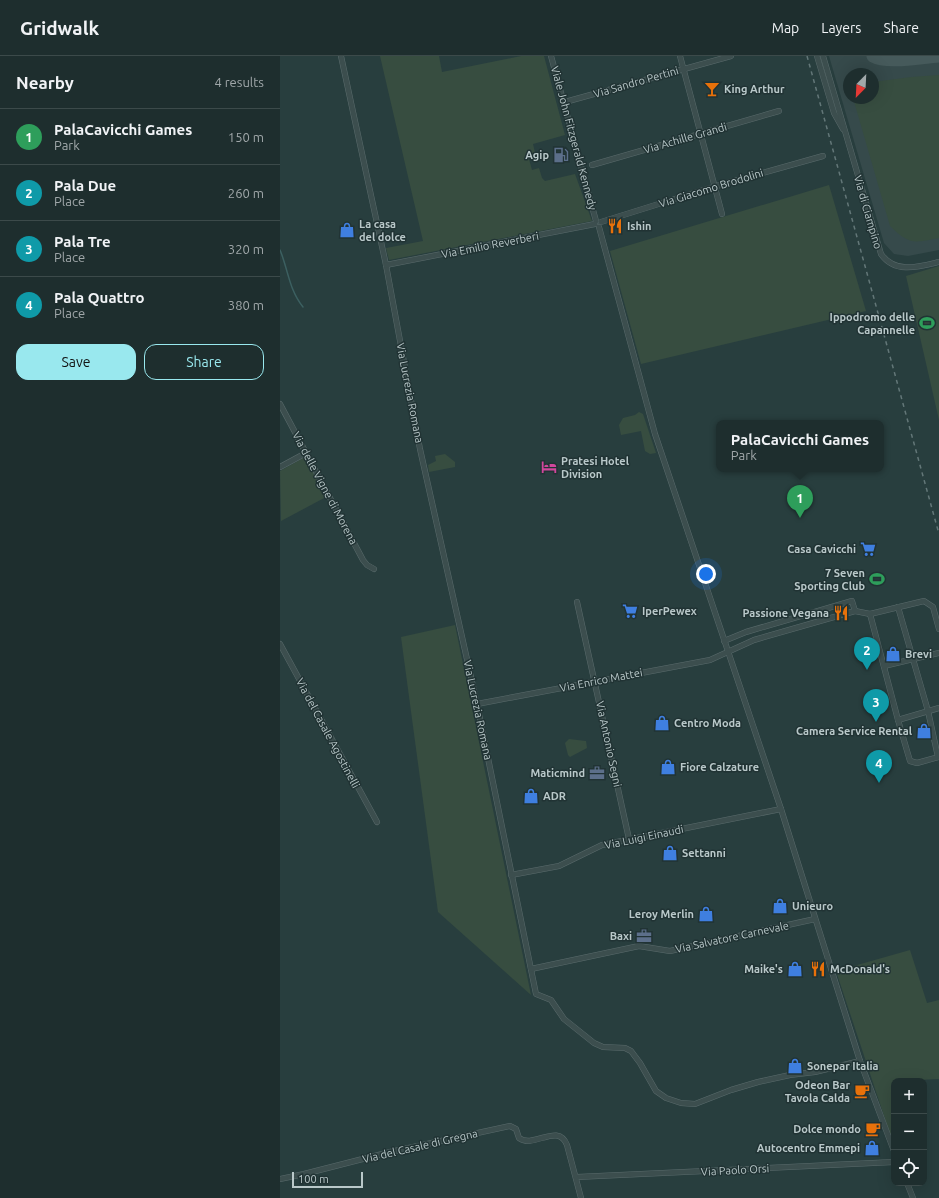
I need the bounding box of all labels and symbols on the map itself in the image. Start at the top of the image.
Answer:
street label: Via Sandro Pertini [592,64,680,100]
street label: Viale John Fitzgerald Kennedy [549,65,599,212]
north arrow [843,68,879,104]
bar icon: King Arthur [703,80,721,98]
place label: King Arthur [724,83,785,95]
street label: Via Achille Grandi [642,120,728,156]
fuel station icon: Agip [552,146,570,164]
place label: Agip [525,149,549,161]
street label: Via Giacomo Brodolini [657,166,765,210]
street label: Via di Ciampino [852,174,884,250]
restaurant icon: Ishin [606,217,624,235]
place label: La casa del dolce [359,218,406,243]
place label: Ishin [627,220,651,232]
shop icon: La casa del dolce [338,221,356,239]
street label: Via Emilio Reverberi [440,230,540,260]
place label: Ippodromo delle Capannelle [830,311,915,336]
sports icon: Ippodromo delle Capannelle [918,314,936,332]
street label: Via Lucrezia Romana [394,342,426,444]
street label: Via delle Vigne di Morena [290,430,360,546]
place label: Pratesi Hotel Division [561,455,630,480]
hotel icon: Pratesi Hotel Division [540,458,558,476]
pin: 1 [787,485,813,518]
supermarket icon: Casa Cavicchi [859,540,877,558]
place label: Casa Cavicchi [787,543,856,555]
your location [696,564,716,584]
place label: 7 Seven Sporting Club [794,567,865,592]
sports icon: 7 Seven Sporting Club [868,570,886,588]
supermarket icon: IperPewex [621,602,639,620]
restaurant icon: Passione Vegana [832,604,850,622]
place label: IperPewex [642,605,697,617]
place label: Passione Vegana [742,607,829,619]
pin: 2 [854,637,880,670]
shop icon: Brevi [884,645,902,663]
place label: Brevi [905,648,932,660]
street label: Via Lucrezia Romana [462,659,494,761]
street label: Via Enrico Mattei [559,666,643,694]
street label: Via del Casale Agostinelli [294,676,362,790]
pin: 3 [863,689,889,722]
street label: Via Antonio Segni [594,700,624,788]
shop icon: Centro Moda [653,714,671,732]
place label: Centro Moda [674,717,741,729]
shop icon: Camera Service Rental [915,722,933,740]
place label: Camera Service Rental [796,725,913,737]
pin: 4 [866,750,892,783]
shop icon: Fiore Calzature [659,758,677,776]
place label: Fiore Calzature [680,761,759,773]
office icon: Maticmind [588,764,606,782]
place label: Maticmind [530,767,585,779]
shop icon: ADR [522,787,540,805]
place label: ADR [543,790,566,802]
street label: Via Luigi Einaudi [603,823,685,851]
shop icon: Settanni [661,844,679,862]
place label: Settanni [682,847,726,859]
shop icon: Unieuro [771,897,789,915]
place label: Unieuro [792,900,833,912]
shop icon: Leroy Merlin [697,905,715,923]
place label: Leroy Merlin [629,908,694,920]
street label: Via Salvatore Carnevale [674,919,790,955]
office icon: Baxi [635,927,653,945]
place label: Baxi [610,930,632,942]
shop icon: Maike's [786,960,804,978]
restaurant icon: McDonald's [809,960,827,978]
place label: Maike's [744,963,783,975]
place label: McDonald's [830,963,890,975]
shop icon: Sonepar Italia [786,1057,804,1075]
place label: Sonepar Italia [807,1060,879,1072]
place label: Odeon Bar Tavola Calda [785,1079,850,1104]
cafe icon: Odeon Bar Tavola Calda [853,1082,871,1100]
cafe icon: Dolce mondo [864,1120,882,1138]
place label: Dolce mondo [793,1123,861,1135]
street label: Via del Casale di Gregna [361,1127,479,1165]
shop icon: Autocentro Emmepi [863,1139,881,1157]
place label: Autocentro Emmepi [757,1142,860,1154]
street label: Via Paolo Orsi [700,1162,770,1178]
scale bar [292,1170,363,1189]

